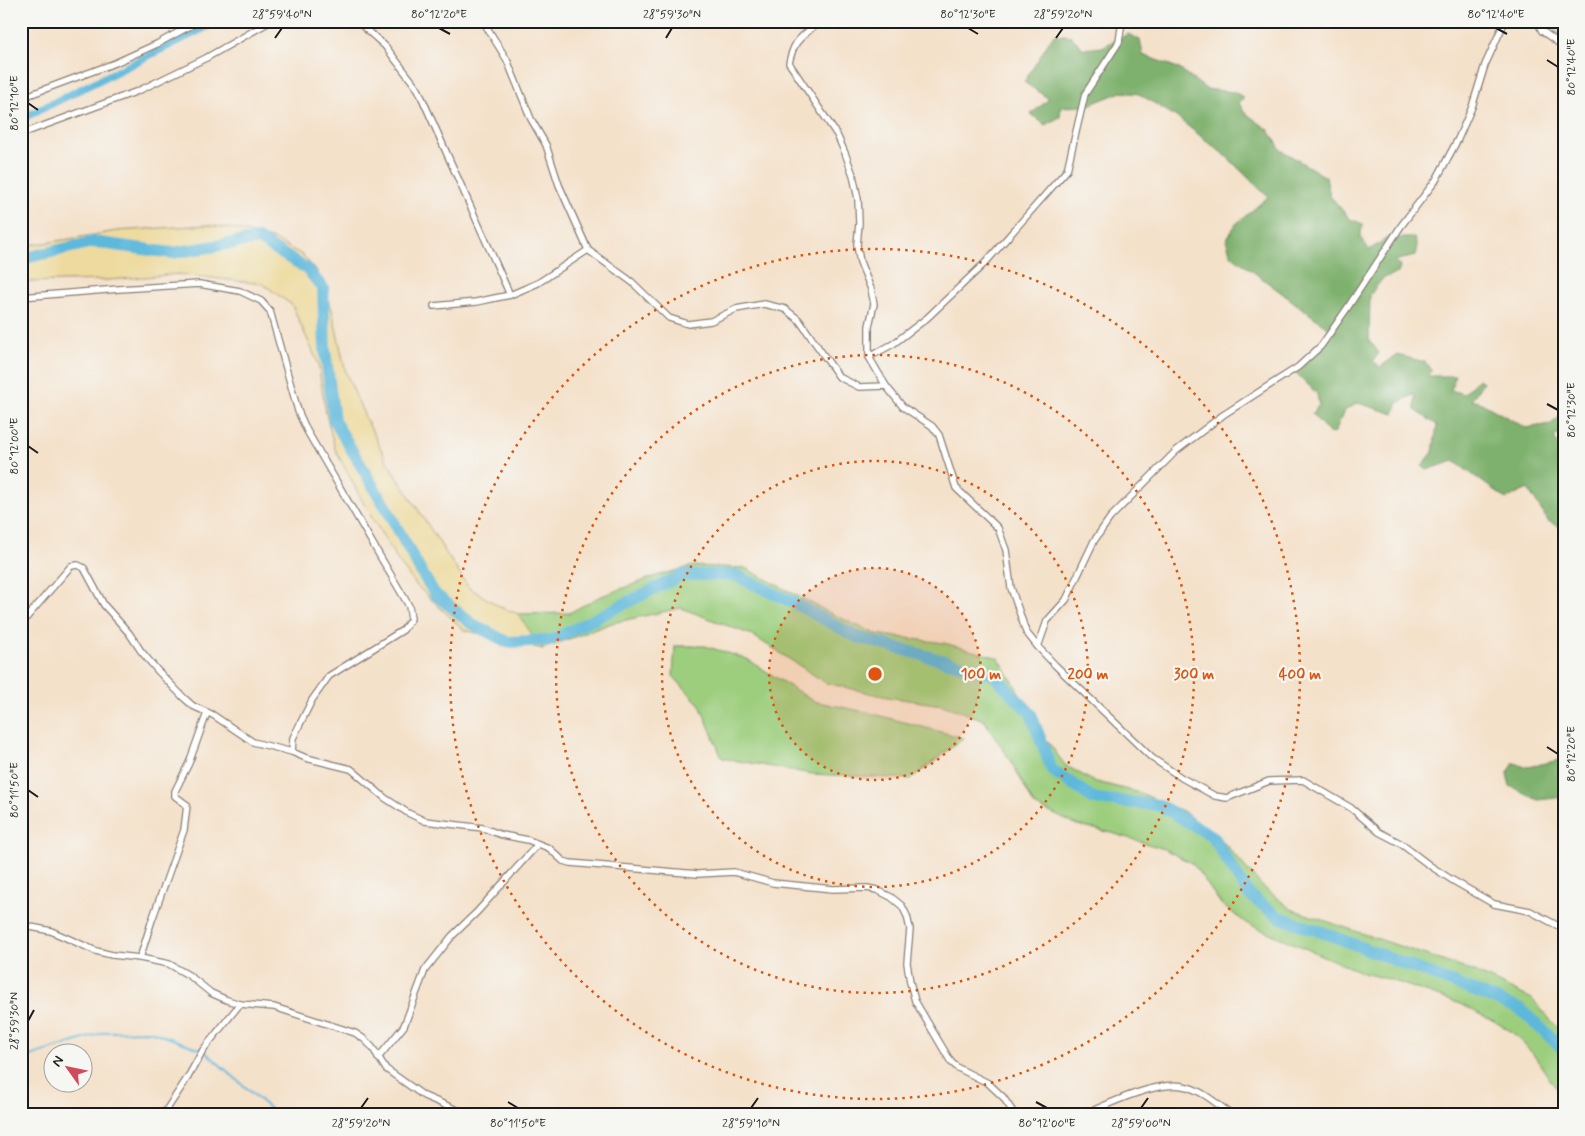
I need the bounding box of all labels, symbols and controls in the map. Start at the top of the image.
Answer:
text: 28°59'40"N [252,7,312,23]
text: 80°12'20"E [411,7,467,23]
text: 28°59'30"N [643,7,701,23]
text: 80°12'30"E [940,7,996,23]
text: 28°59'20"N [1034,7,1092,23]
text: 80°12'40"E [1467,7,1525,23]
text: 80°12'40"E [1564,38,1580,96]
text: 80°12'10"E [7,75,23,131]
text: 80°12'30"E [1564,382,1580,438]
text: 80°12'00"E [7,418,23,474]
centre of rings [866,665,884,683]
text: 100 m [961,665,1001,685]
text: 200 m [1068,665,1109,685]
text: 300 m [1174,665,1214,685]
text: 400 m [1279,665,1321,685]
text: 80°12'20"E [1564,726,1580,782]
text: 80°11'50"E [7,762,23,818]
text: 28°59'30"N [7,992,23,1050]
north arrow [42,1044,92,1094]
text: N [48,1053,68,1070]
text: 28°59'20"N [332,1116,390,1132]
text: 80°11'50"E [490,1116,546,1132]
text: 28°59'10"N [722,1116,780,1132]
text: 80°12'00"E [1019,1116,1075,1132]
text: 28°59'00"N [1111,1116,1171,1132]

